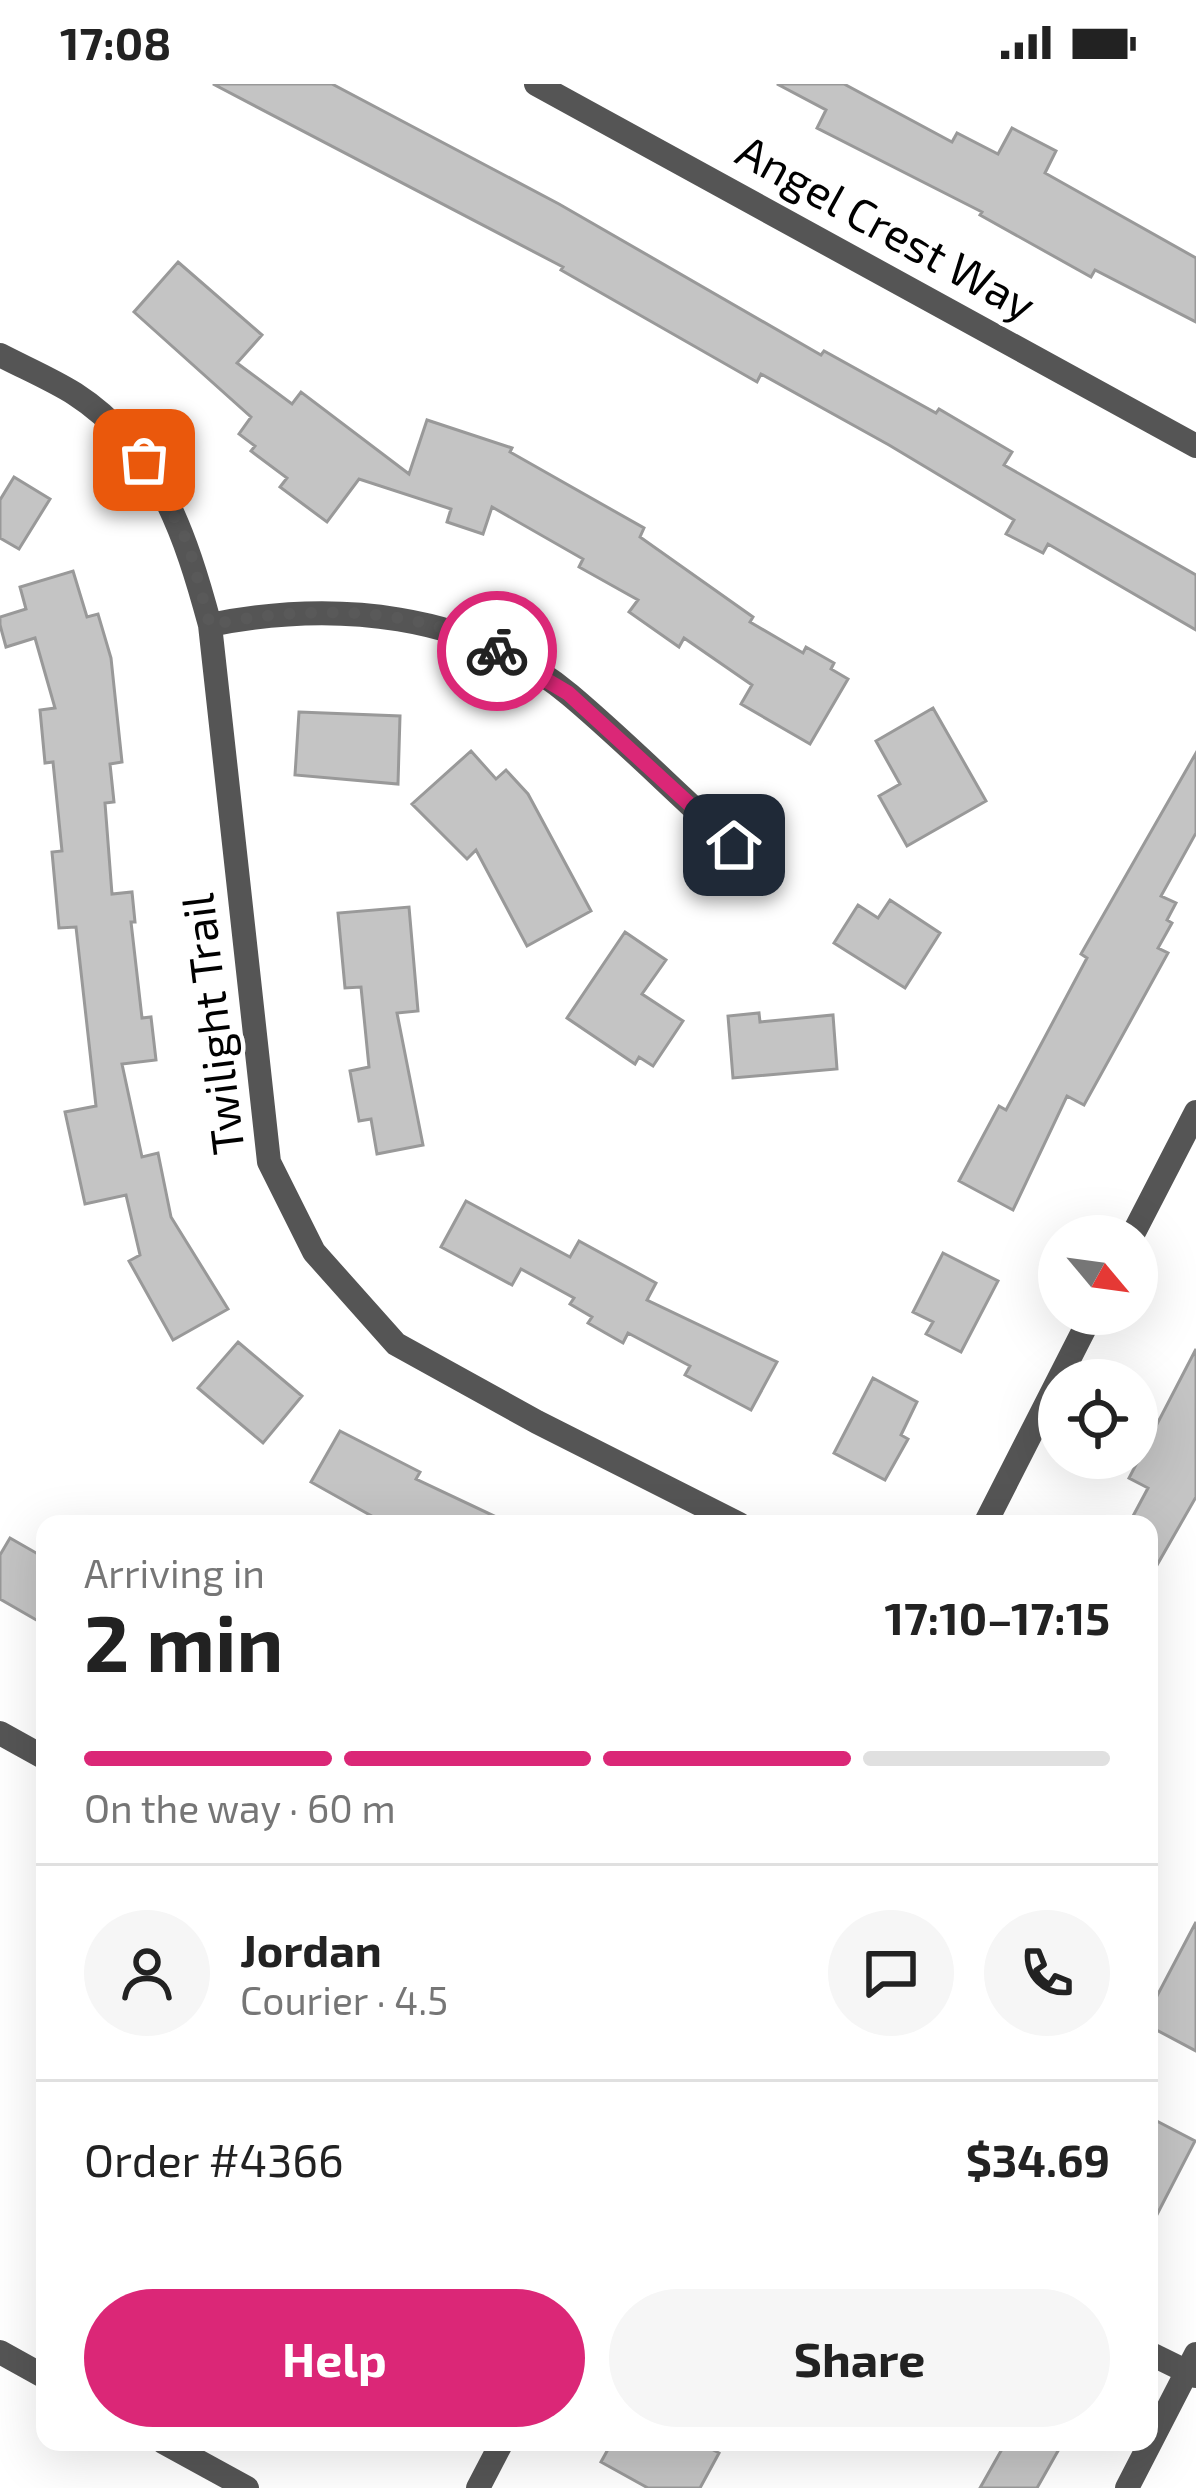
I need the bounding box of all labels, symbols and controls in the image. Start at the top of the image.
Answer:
text: 17:08 [60,15,171,69]
street label: Angel Crest Way [728,122,1046,331]
pin [93,409,195,511]
icon: bag [111,427,177,493]
courier [437,591,557,711]
icon: bike [464,618,530,684]
pin [683,794,785,896]
icon: home [701,812,767,878]
street label: Twilight Trail [168,891,254,1158]
north arrow [1038,1215,1158,1335]
map controls [1038,1215,1158,1479]
button: locate [1038,1359,1158,1479]
text: Arriving in [84,1549,265,1596]
text: 17:10–17:15 [885,1590,1110,1644]
text: 2 min [84,1594,283,1688]
text: On the way · 60 m [84,1784,396,1831]
button: person [84,1910,210,2036]
button: chat [828,1910,954,2036]
button: phone [984,1910,1110,2036]
text: Jordan [240,1922,382,1976]
text: Courier · 4.5 [240,1976,448,2023]
text: Order #4366 [84,2132,344,2186]
text: $34.69 [966,2132,1110,2186]
button: Help [84,2289,585,2427]
button: Share [609,2289,1110,2427]

